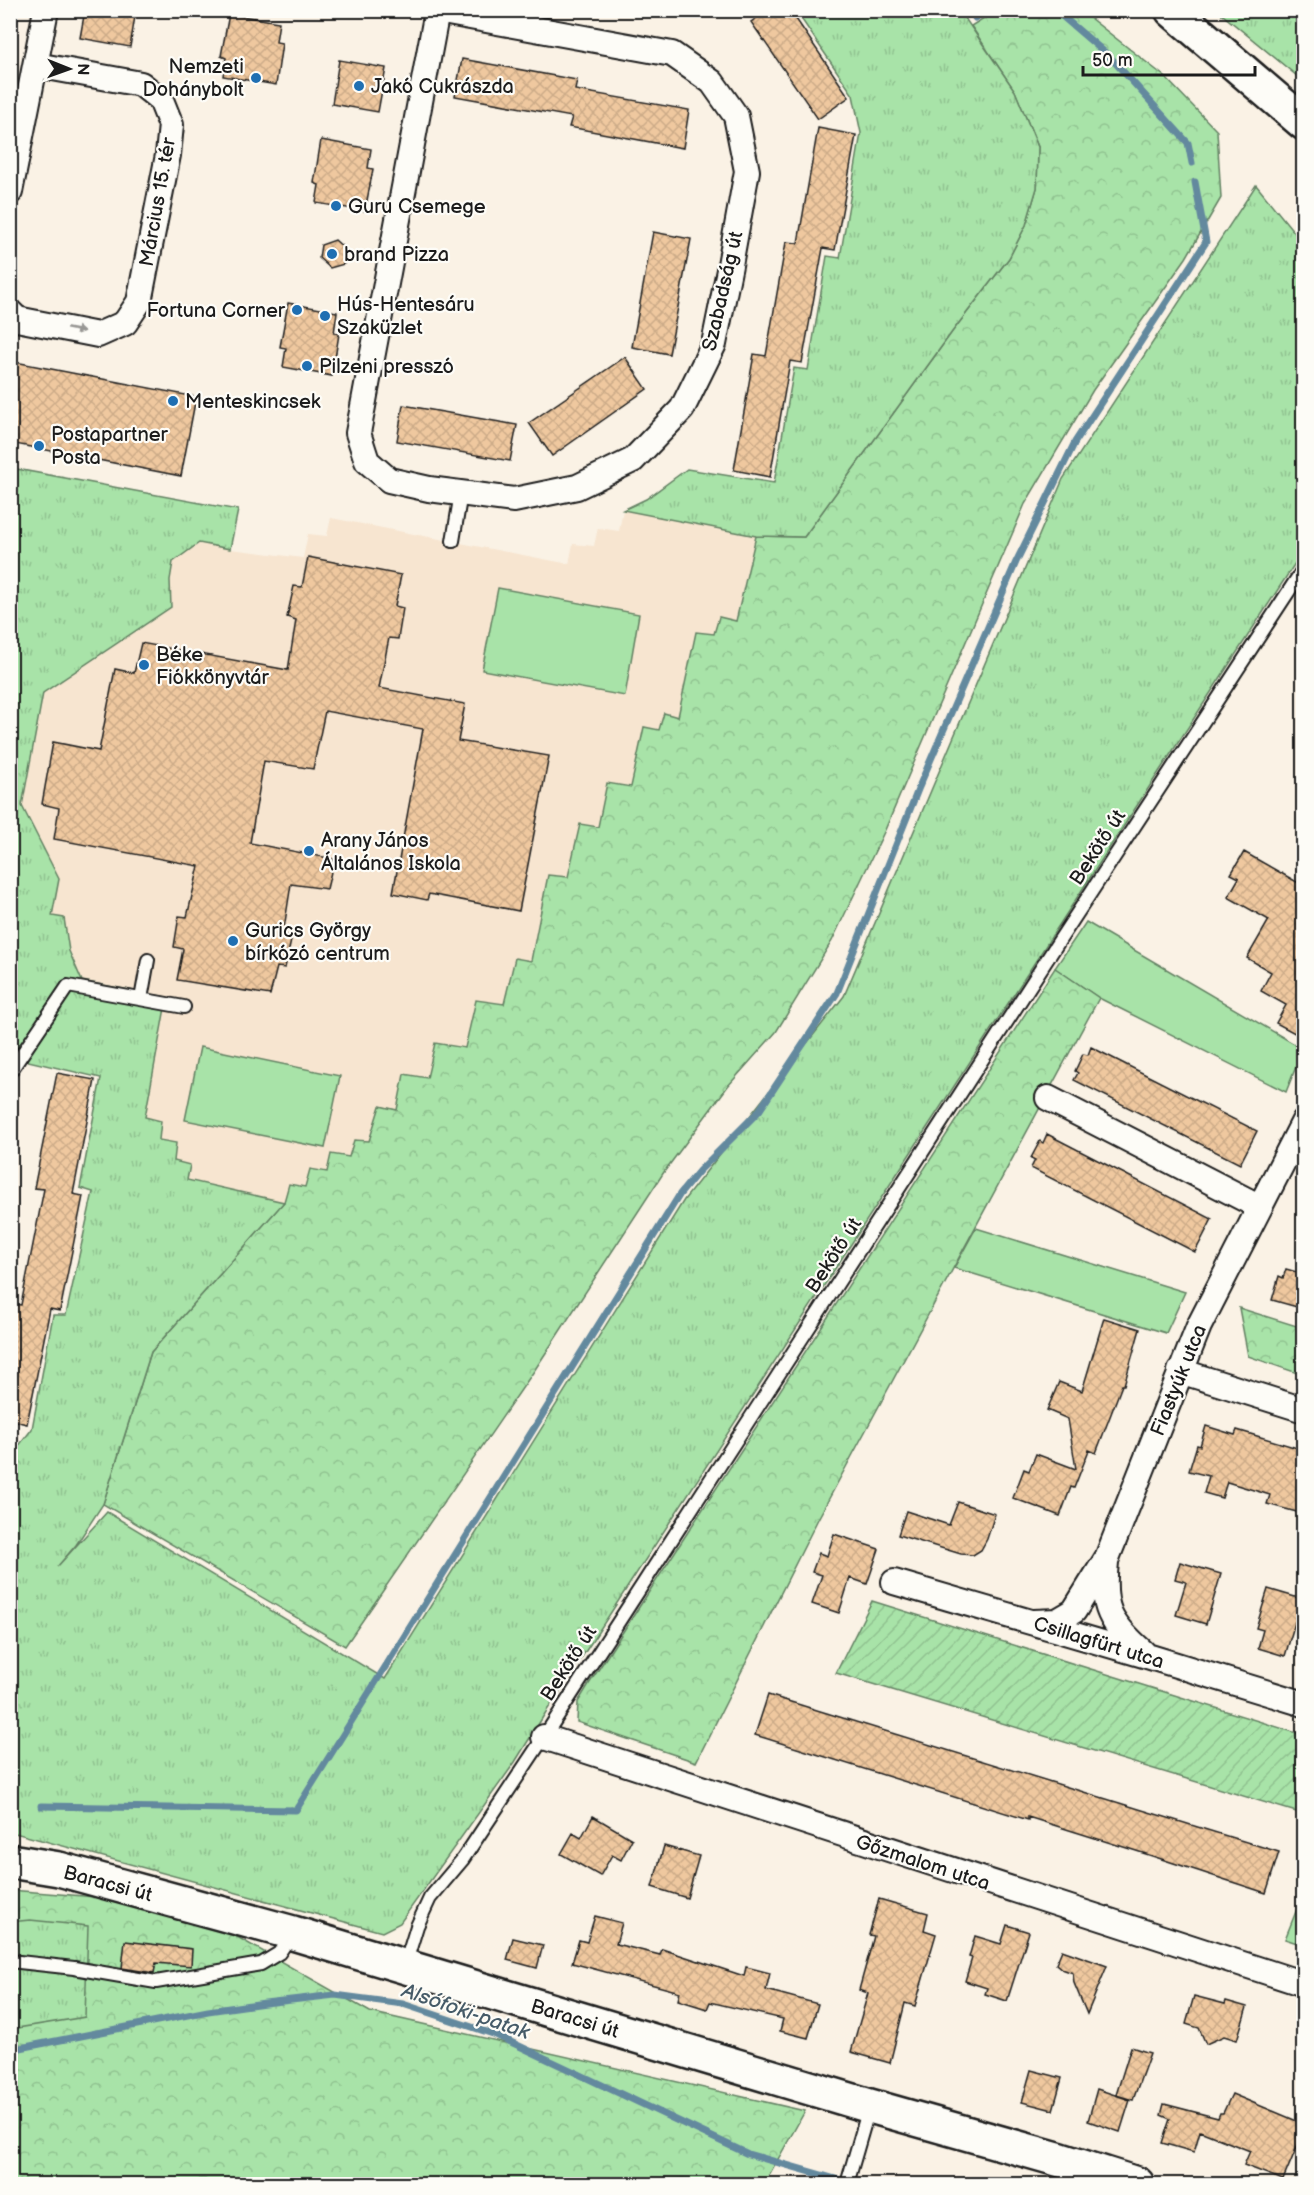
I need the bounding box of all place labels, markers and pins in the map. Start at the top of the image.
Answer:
place label: Nemzeti Dohánybolt [142,55,244,102]
marker: Nemzeti Dohánybolt [249,71,263,85]
place label: Jakó Cukrászda [371,75,514,99]
marker: Jakó Cukrászda [352,79,366,93]
place label: Guru Csemege [348,195,486,219]
marker: Guru Csemege [329,199,343,213]
place label: brand Pizza [344,243,449,267]
marker: brand Pizza [325,247,339,261]
place label: Hús-Hentesáru Szaküzlet [337,293,475,340]
place label: Fortuna Corner [147,299,286,323]
marker: Fortuna Corner [290,303,304,317]
marker: Hús-Hentesáru Szaküzlet [318,309,332,323]
place label: Pilzeni presszó [319,355,454,379]
marker: Pilzeni presszó [300,359,314,373]
place label: Menteskincsek [185,390,321,414]
marker: Menteskincsek [166,394,180,408]
place label: Postapartner Posta [51,423,169,470]
marker: Postapartner Posta [32,439,46,453]
place label: Béke Fiókkönyvtár [156,643,269,690]
marker: Béke Fiókkönyvtár [137,658,151,672]
place label: Arany János Általános Iskola [321,829,461,876]
marker: Arany János Általános Iskola [302,844,316,858]
place label: Gurics György bírkózó centrum [245,919,390,966]
marker: Gurics György bírkózó centrum [226,934,240,948]

